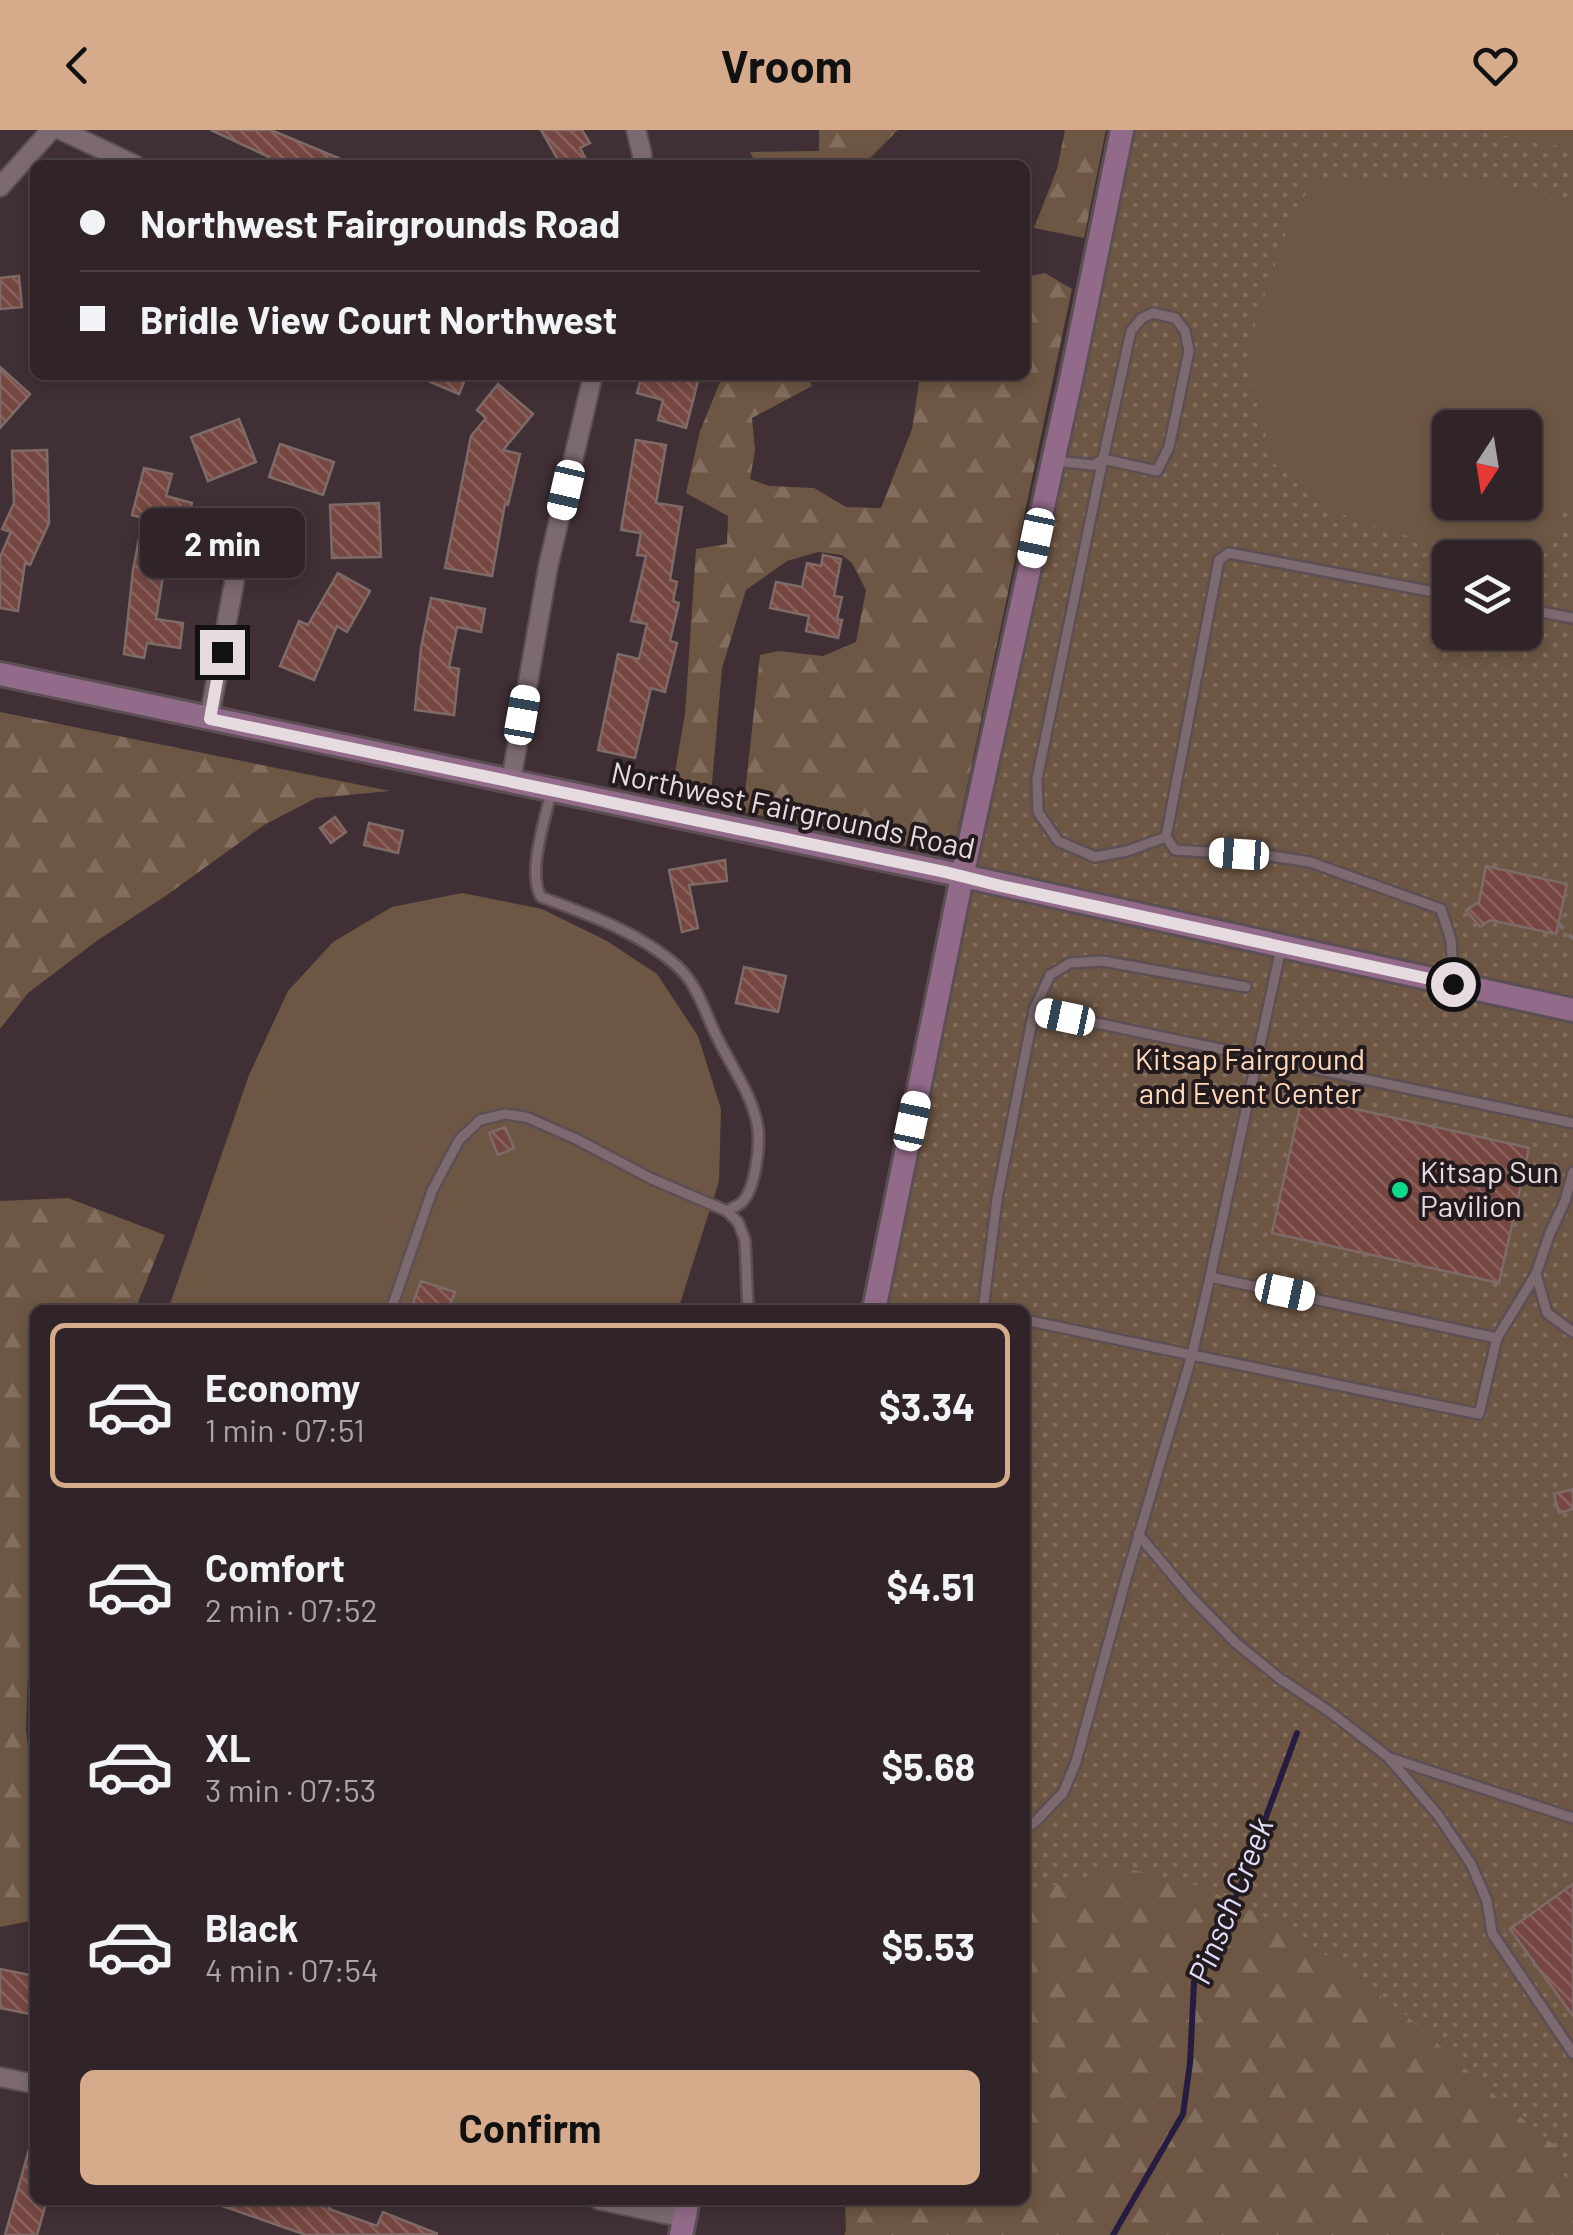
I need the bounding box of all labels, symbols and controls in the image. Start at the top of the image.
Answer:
icon: back [50,38,105,93]
text: Vroom [721,38,852,92]
icon: heart [1468,38,1523,93]
text: Northwest Fairgrounds Road [140,200,620,246]
text: Bridle View Court Northwest [140,296,617,342]
north arrow [1432,410,1542,520]
map controls [1432,410,1542,650]
car [545,457,587,523]
car [1015,506,1057,570]
callout: 2 min [140,507,304,577]
text: 2 min [184,524,261,562]
button: layers [1432,540,1542,650]
route end [200,630,245,675]
car [502,683,542,747]
street label: Northwest Fairgrounds Road [608,753,979,865]
car [1208,837,1270,871]
route start [1431,962,1476,1007]
car [1033,996,1097,1038]
park label: Kitsap Fairground and Event Center [1135,1040,1365,1110]
car [891,1089,933,1153]
place label: Kitsap Sun Pavilion [1420,1153,1559,1223]
marker: Kitsap Sun Pavilion [1389,1179,1411,1201]
car [1253,1271,1317,1313]
icon: car [85,1361,175,1451]
text: Economy [205,1364,360,1410]
text: $3.34 [879,1383,975,1429]
text: 1 min · 07:51 [205,1410,365,1448]
icon: car [85,1541,175,1631]
text: Comfort [205,1544,345,1590]
text: $4.51 [886,1563,975,1609]
text: 2 min · 07:52 [205,1590,378,1628]
icon: car [85,1721,175,1811]
text: XL [205,1724,251,1770]
text: $5.68 [882,1743,975,1789]
text: 3 min · 07:53 [205,1770,376,1808]
water label: Pinsch Creek [1179,1811,1280,1989]
icon: car [85,1901,175,1991]
text: Black [205,1904,299,1950]
text: $5.53 [882,1923,975,1969]
text: 4 min · 07:54 [205,1950,379,1988]
button: Confirm [80,2070,980,2185]

